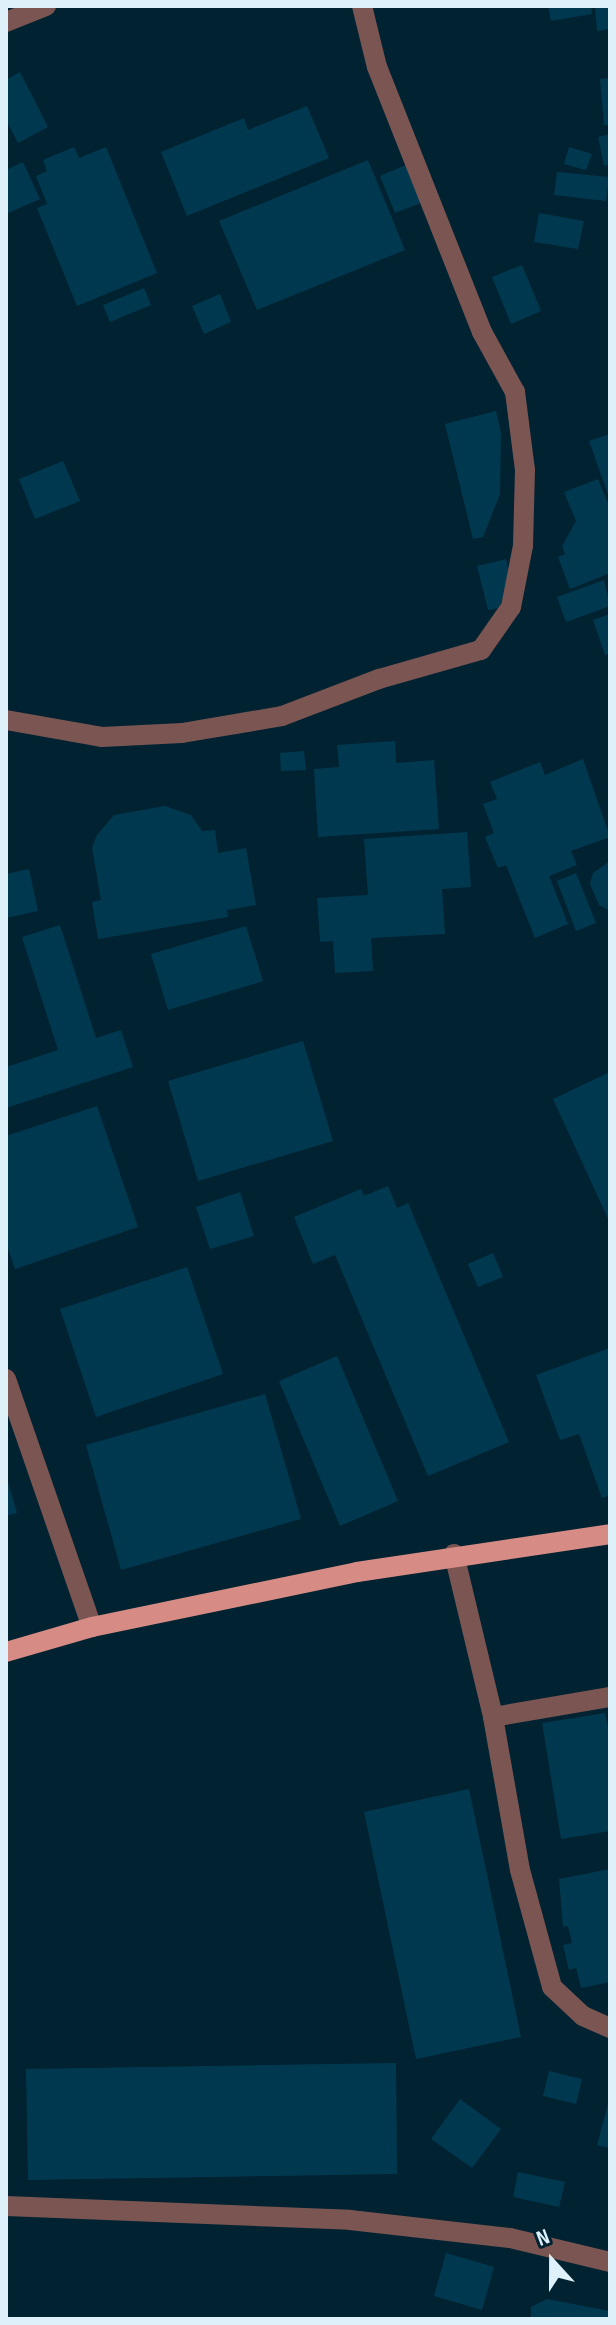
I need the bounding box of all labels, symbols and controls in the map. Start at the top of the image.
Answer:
north arrow [512,2221,592,2301]
text: N [533,2223,554,2253]

